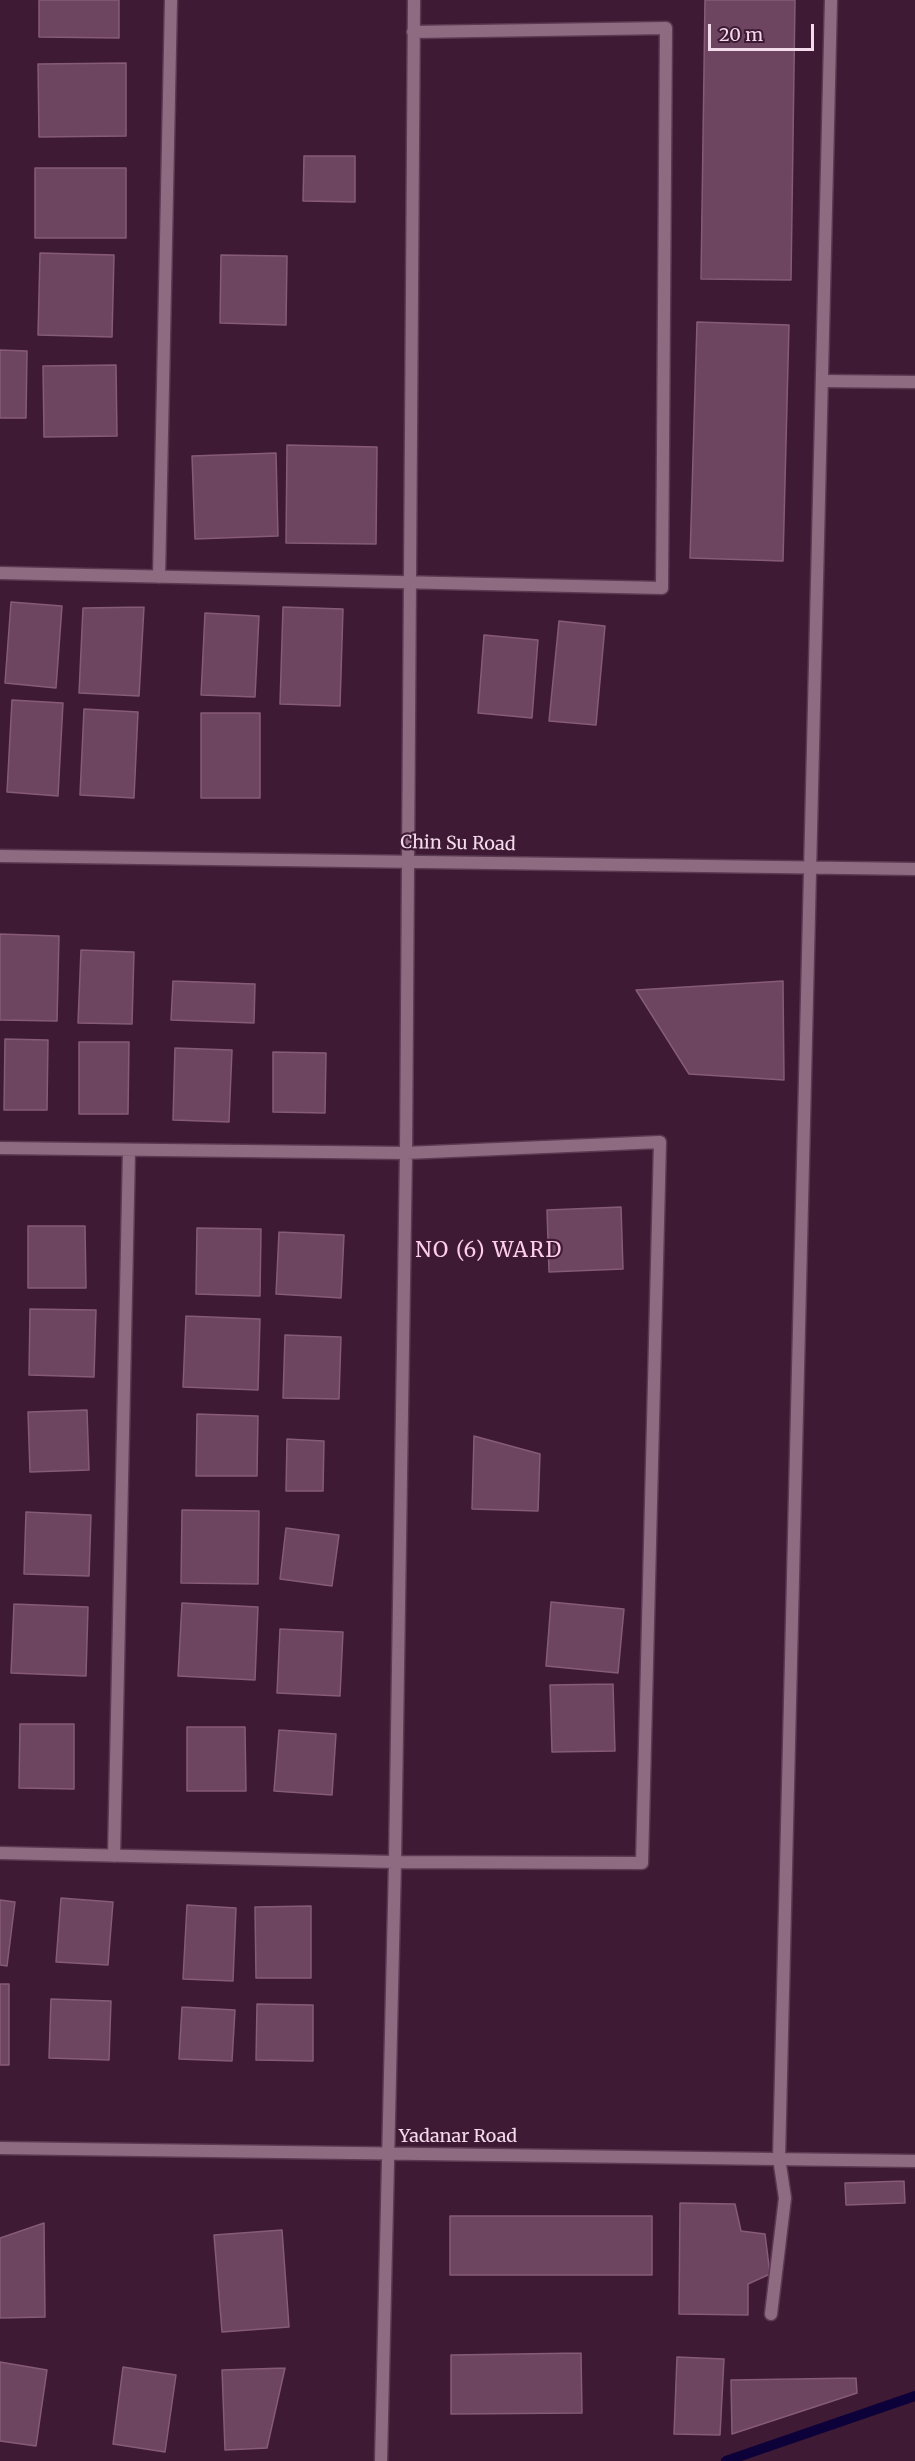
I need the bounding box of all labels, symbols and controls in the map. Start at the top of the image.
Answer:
scale bar [711,12,818,50]
text: 20 m [719,23,763,46]
street label: Chin Su Road [400,832,516,856]
district label: NO (6) WARD [415,1238,563,1264]
street label: Yadanar Road [399,2126,517,2148]

